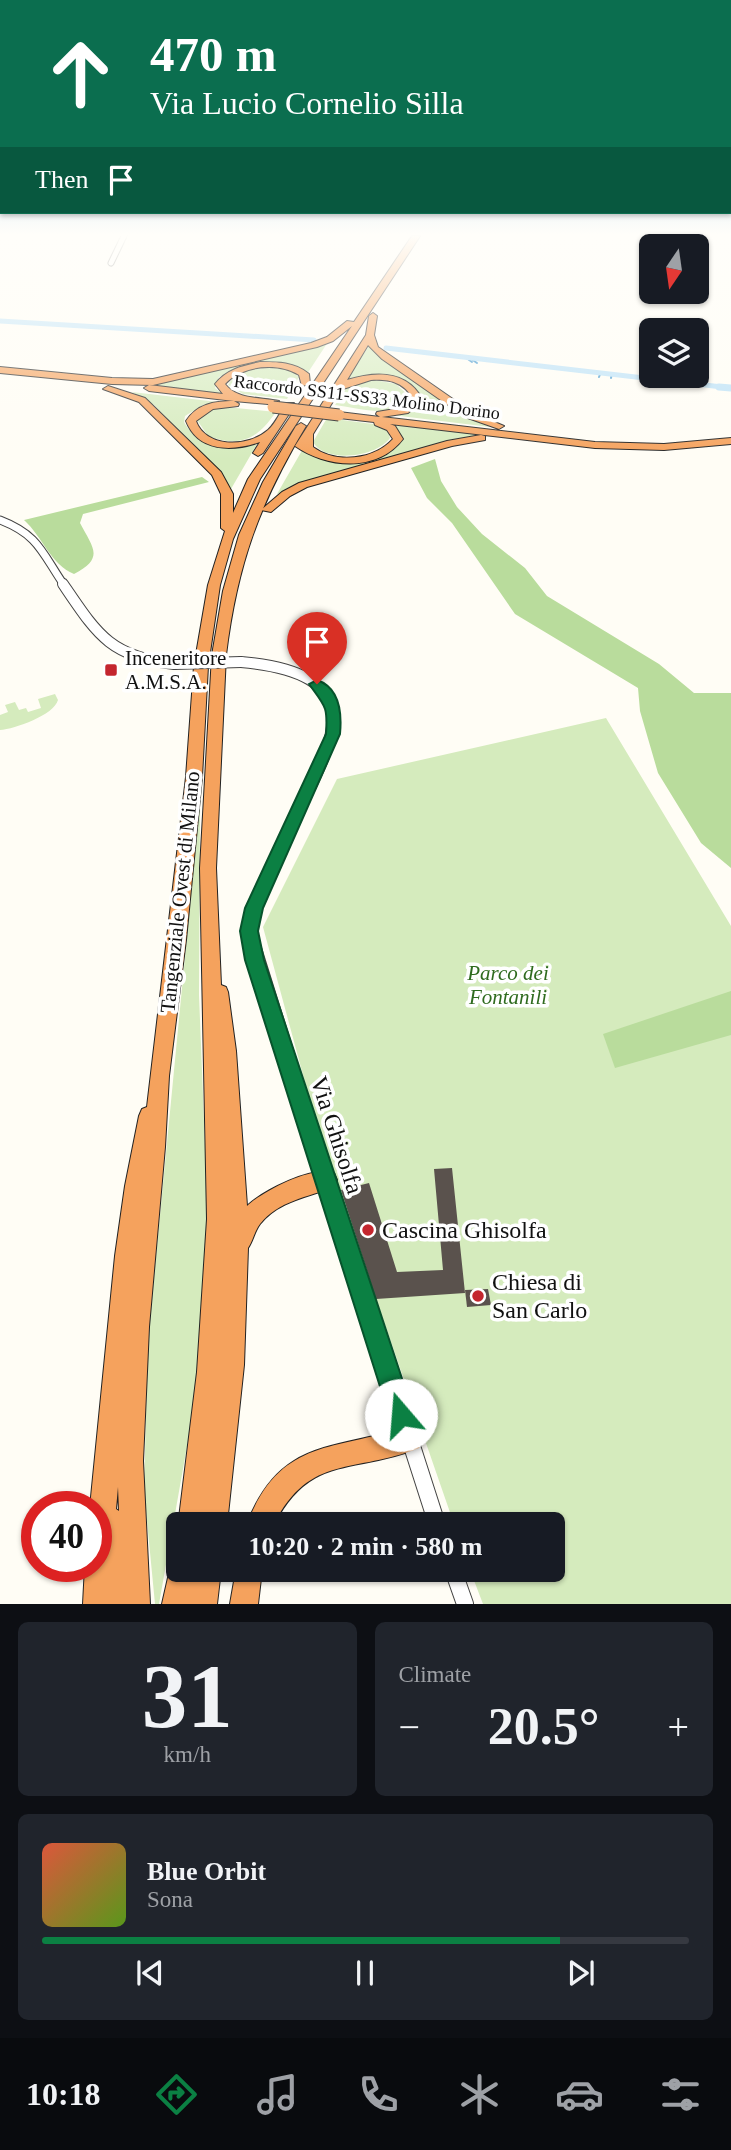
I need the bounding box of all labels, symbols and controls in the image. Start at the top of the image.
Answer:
text: 470 m [150,27,277,82]
icon: ahead [35,28,126,119]
text: Via Lucio Cornelio Silla [150,85,464,121]
icon: arrive [102,161,140,199]
text: Then [35,165,88,194]
north arrow [639,234,709,304]
map controls [639,234,709,388]
button: layers [639,318,709,388]
street label: Raccordo SS11-SS33 Molino Dorino [233,371,501,423]
pin [287,612,347,684]
icon: arrive [298,623,336,661]
place label: Inceneritore A.M.S.A. [125,646,226,694]
marker: Inceneritore A.M.S.A. [103,662,119,678]
street label: Tangenziale Ovest di Milano [155,770,205,1014]
park label: Parco dei Fontanili [466,961,549,1009]
street label: Via Ghisolfa [306,1073,368,1197]
place label: Cascina Ghisolfa [382,1217,547,1243]
marker: Cascina Ghisolfa [360,1222,376,1238]
place label: Chiesa di San Carlo [492,1269,587,1323]
marker: Chiesa di San Carlo [470,1288,486,1304]
position arrow [364,1378,438,1452]
speed limit sign: 40 [21,1491,112,1582]
text: 10:20 · 2 min · 580 m [249,1532,483,1561]
text: 31 [142,1646,233,1747]
text: Climate [399,1662,471,1687]
text: 20.5° [488,1698,600,1755]
text: − [399,1706,420,1748]
text: + [668,1706,689,1748]
text: km/h [164,1742,211,1767]
text: Blue Orbit [147,1857,266,1886]
text: Sona [147,1887,193,1912]
icon: previous [131,1954,169,1992]
icon: pause [346,1954,384,1992]
icon: next [562,1954,600,1992]
icon: directions [152,2070,201,2119]
icon: music [253,2070,302,2119]
icon: phone [354,2070,403,2119]
icon: climate [455,2070,504,2119]
icon: car [555,2070,604,2119]
icon: filters [656,2070,705,2119]
text: 10:18 [26,2076,101,2112]

